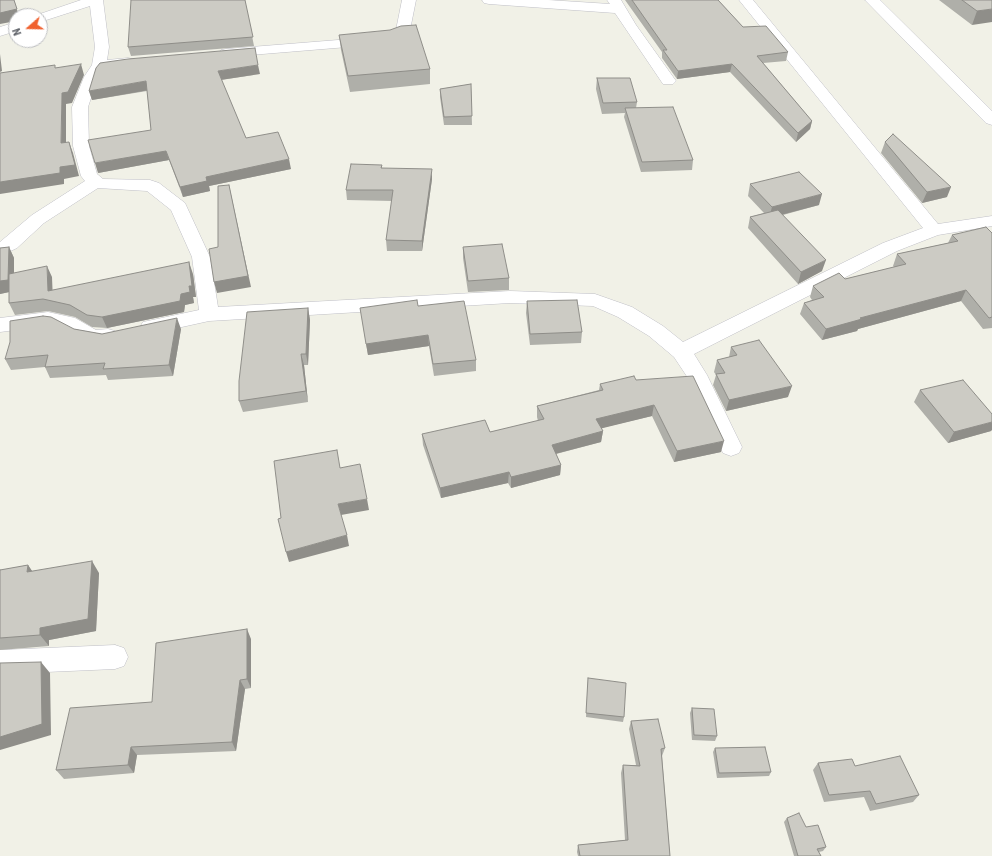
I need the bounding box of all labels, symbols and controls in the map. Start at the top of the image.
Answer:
north arrow [8,8,48,48]
text: N [10,27,24,37]

